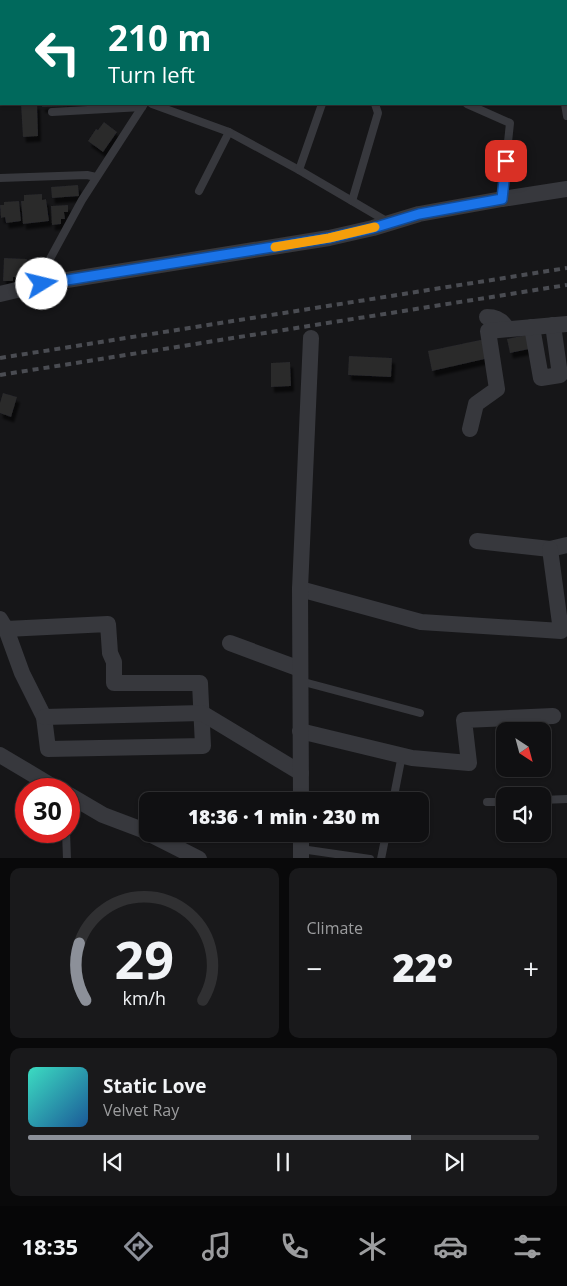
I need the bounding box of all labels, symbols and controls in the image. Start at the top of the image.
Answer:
text: 210 m [108,14,212,61]
icon: left [25,20,90,85]
text: Turn left [108,59,195,89]
pin [485,140,527,182]
icon: arrive [492,147,520,175]
position arrow [15,257,67,309]
north arrow [496,722,551,778]
map controls [496,722,551,842]
speed limit sign: 30 [15,778,80,843]
button: sound [496,787,551,842]
text: 18:36 · 1 min · 230 m [188,804,380,830]
text: Climate [307,917,363,939]
text: 29 [115,923,174,994]
text: 22° [392,941,453,993]
text: − [307,949,323,987]
text: + [523,949,539,987]
text: km/h [123,986,166,1010]
text: Static Love [103,1073,206,1099]
text: Velvet Ray [103,1099,179,1121]
icon: previous [99,1148,127,1176]
icon: pause [269,1148,297,1176]
icon: next [440,1148,468,1176]
icon: directions [121,1229,156,1264]
icon: music [199,1229,234,1264]
icon: phone [277,1229,312,1264]
icon: climate [355,1229,390,1264]
icon: car [433,1229,468,1264]
icon: filters [510,1229,545,1264]
text: 18:35 [21,1231,78,1261]

